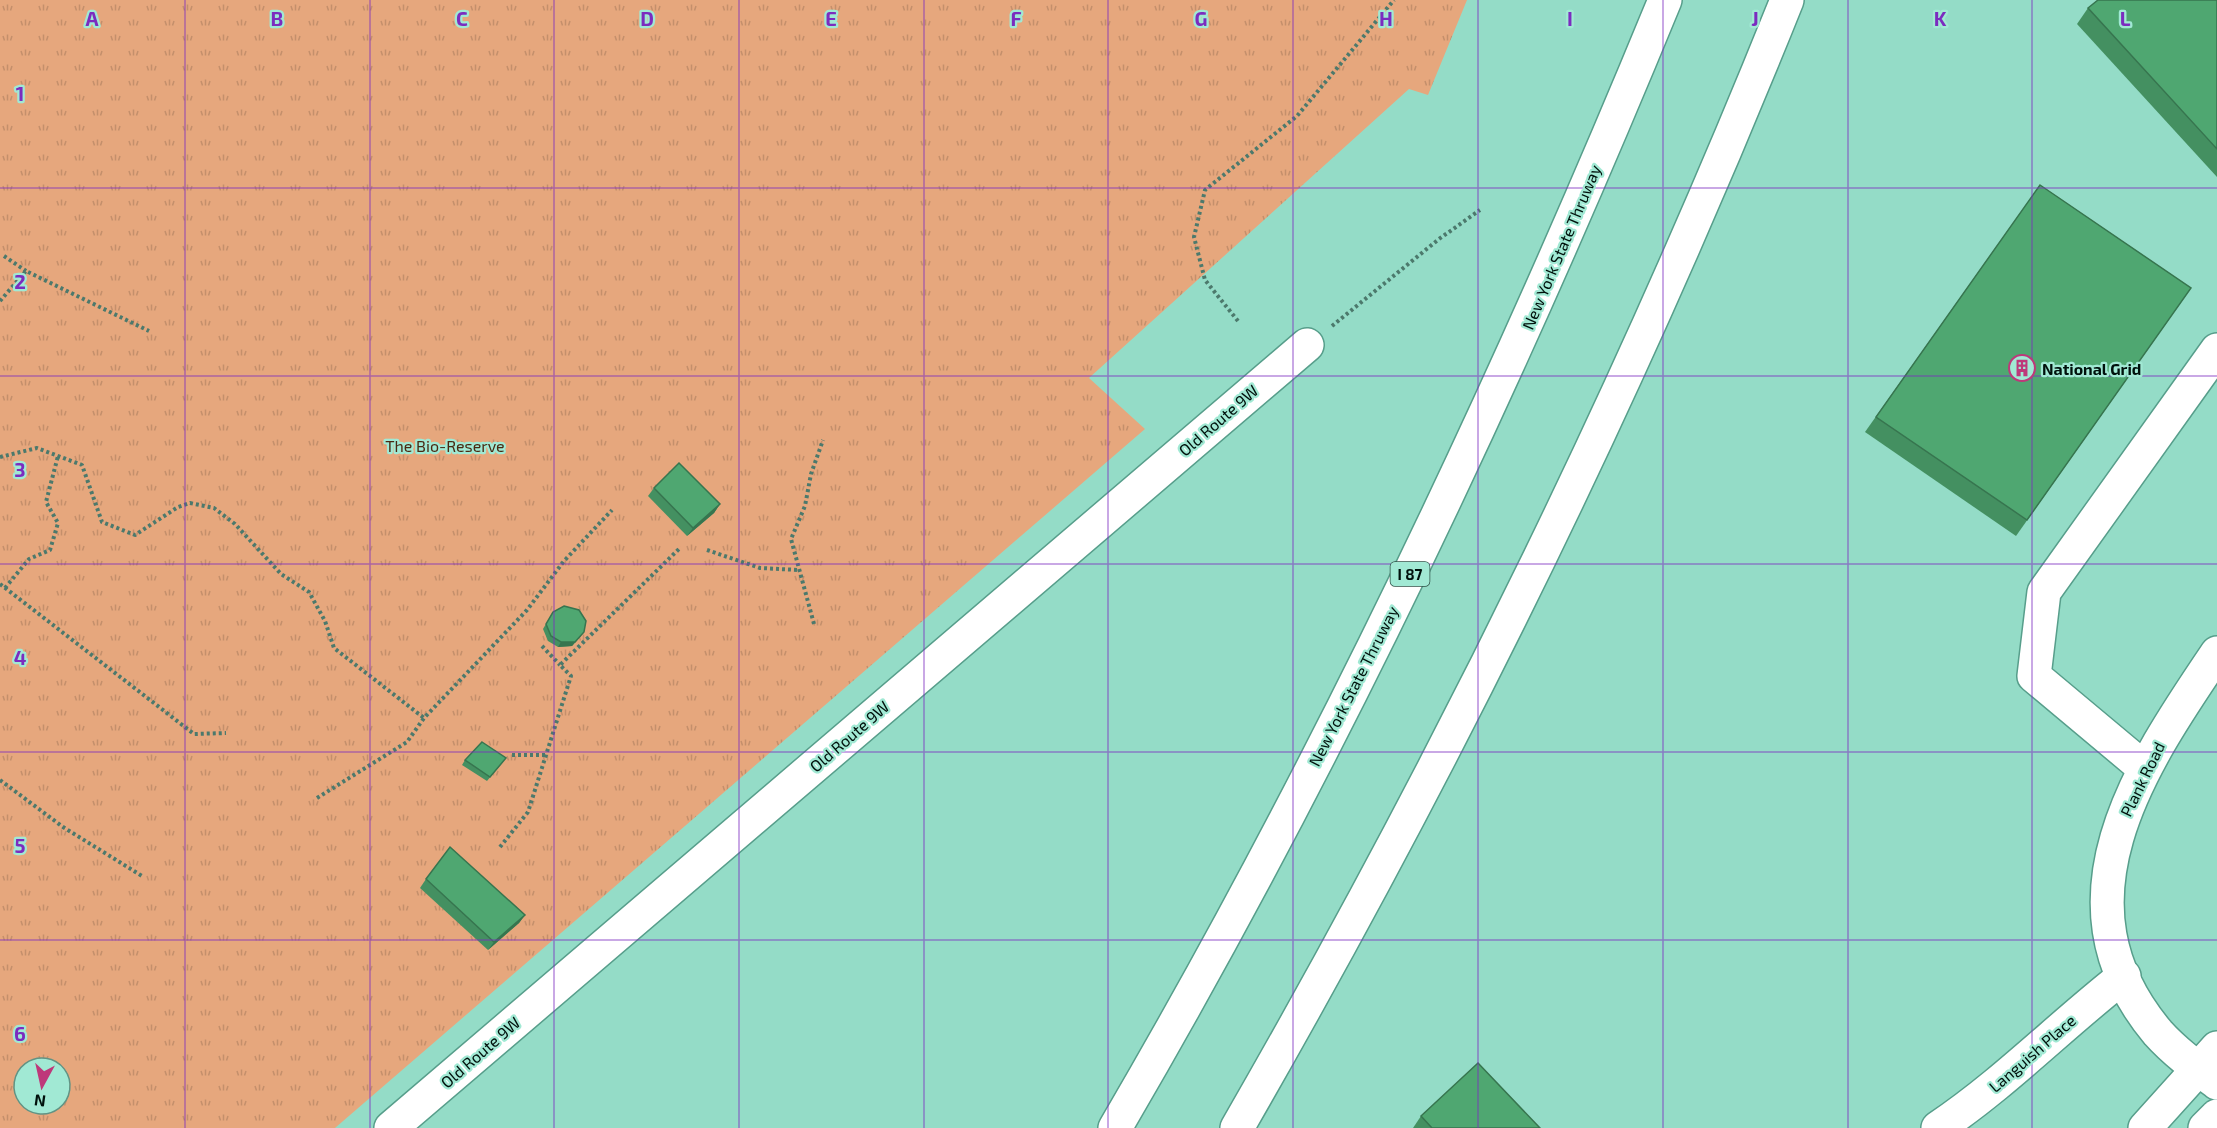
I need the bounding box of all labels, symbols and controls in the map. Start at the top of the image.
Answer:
text: A [85,6,99,30]
text: B [271,6,283,30]
text: C [456,6,468,30]
text: D [640,6,654,30]
text: E [825,6,837,30]
text: F [1010,6,1022,30]
text: G [1195,6,1207,30]
text: H [1379,6,1393,30]
text: I [1567,6,1573,30]
text: J [1751,6,1759,30]
text: K [1934,6,1947,30]
text: L [2120,6,2131,30]
text: 1 [16,81,24,105]
street label: New York State Thruway [1518,161,1605,332]
text: 2 [14,269,26,293]
building icon: National Grid [2007,353,2037,383]
place label: National Grid [2042,359,2141,378]
street label: Old Route 9W [1174,380,1262,460]
park label: The Bio-Reserve [385,436,505,455]
text: 3 [14,457,26,481]
road number: I 87 [1390,562,1430,586]
street label: New York State Thruway [1304,602,1402,769]
text: 4 [14,645,27,669]
street label: Old Route 9W [805,696,893,776]
street label: Plank Road [2116,739,2168,819]
text: 5 [14,833,26,857]
street label: Languish Place [1985,1010,2079,1096]
street label: Old Route 9W [436,1012,524,1092]
text: 6 [14,1021,26,1045]
north arrow [12,1056,72,1116]
text: N [33,1091,47,1112]

